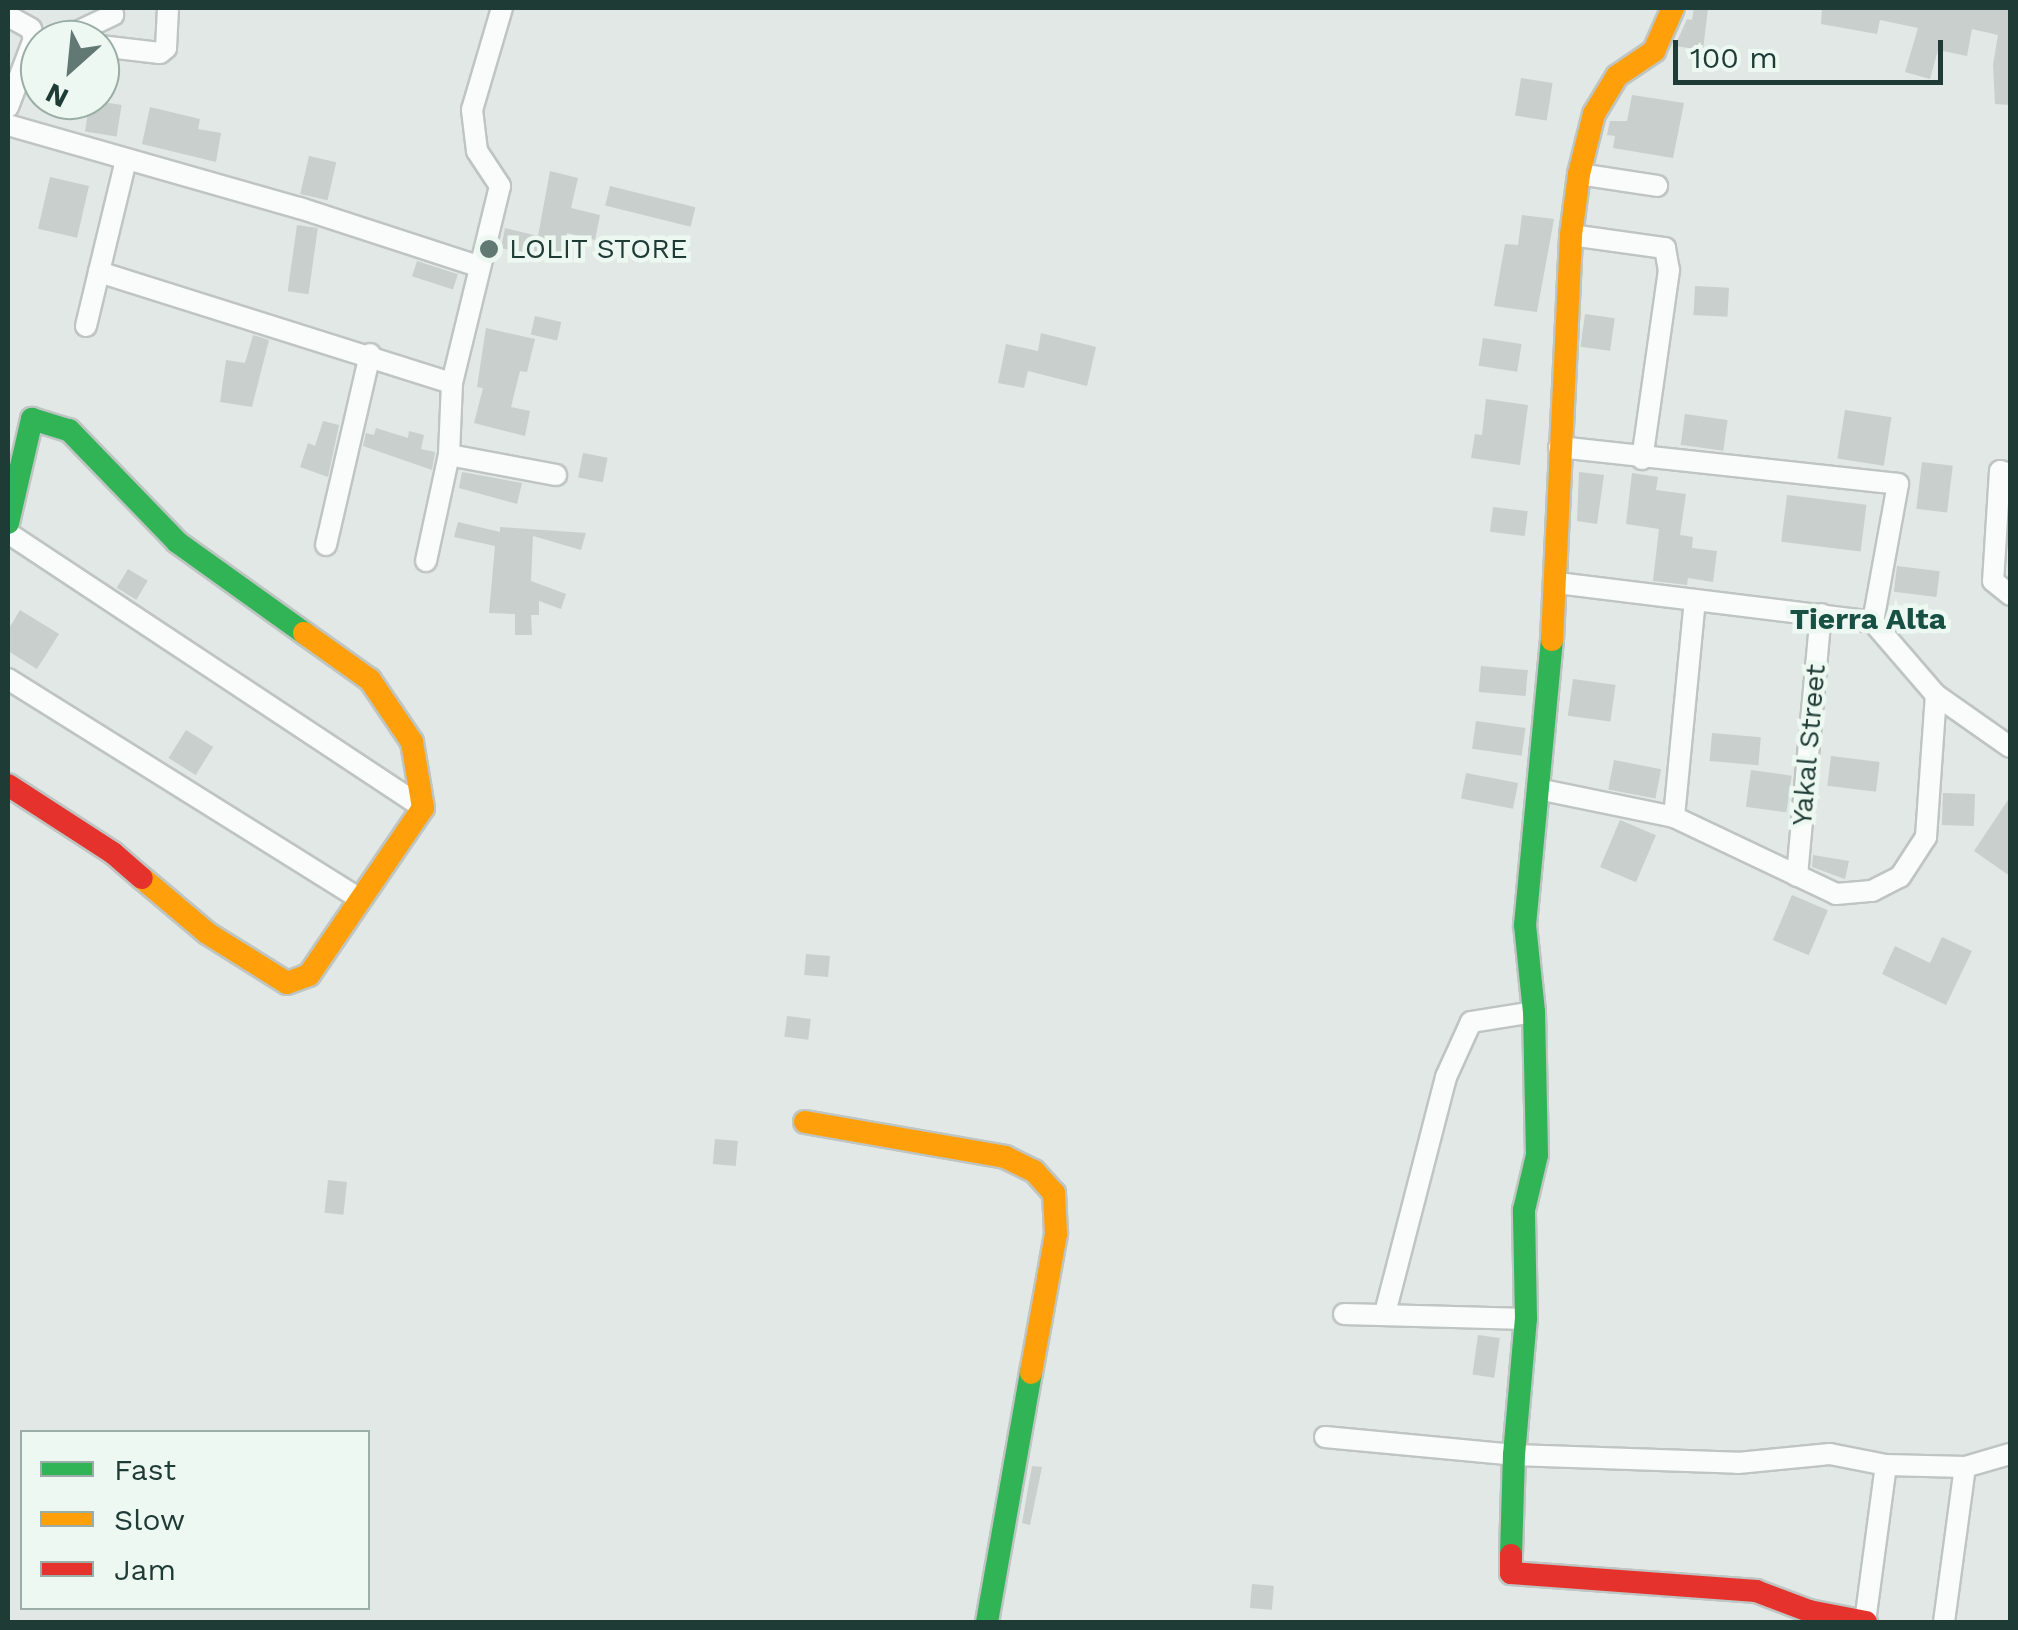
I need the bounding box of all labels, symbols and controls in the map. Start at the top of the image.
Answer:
north arrow [20,20,120,120]
scale bar [1678,20,1948,82]
text: 100 m [1690,40,1778,75]
text: N [40,76,74,115]
place label: LOLIT STORE [509,232,688,266]
marker: LOLIT STORE [478,238,500,260]
district label: Tierra Alta [1789,601,1947,637]
street label: Yakal Street [1785,662,1833,828]
legend [20,1430,370,1610]
text: Fast [114,1452,176,1487]
text: Slow [114,1502,185,1537]
text: Jam [114,1552,176,1587]

